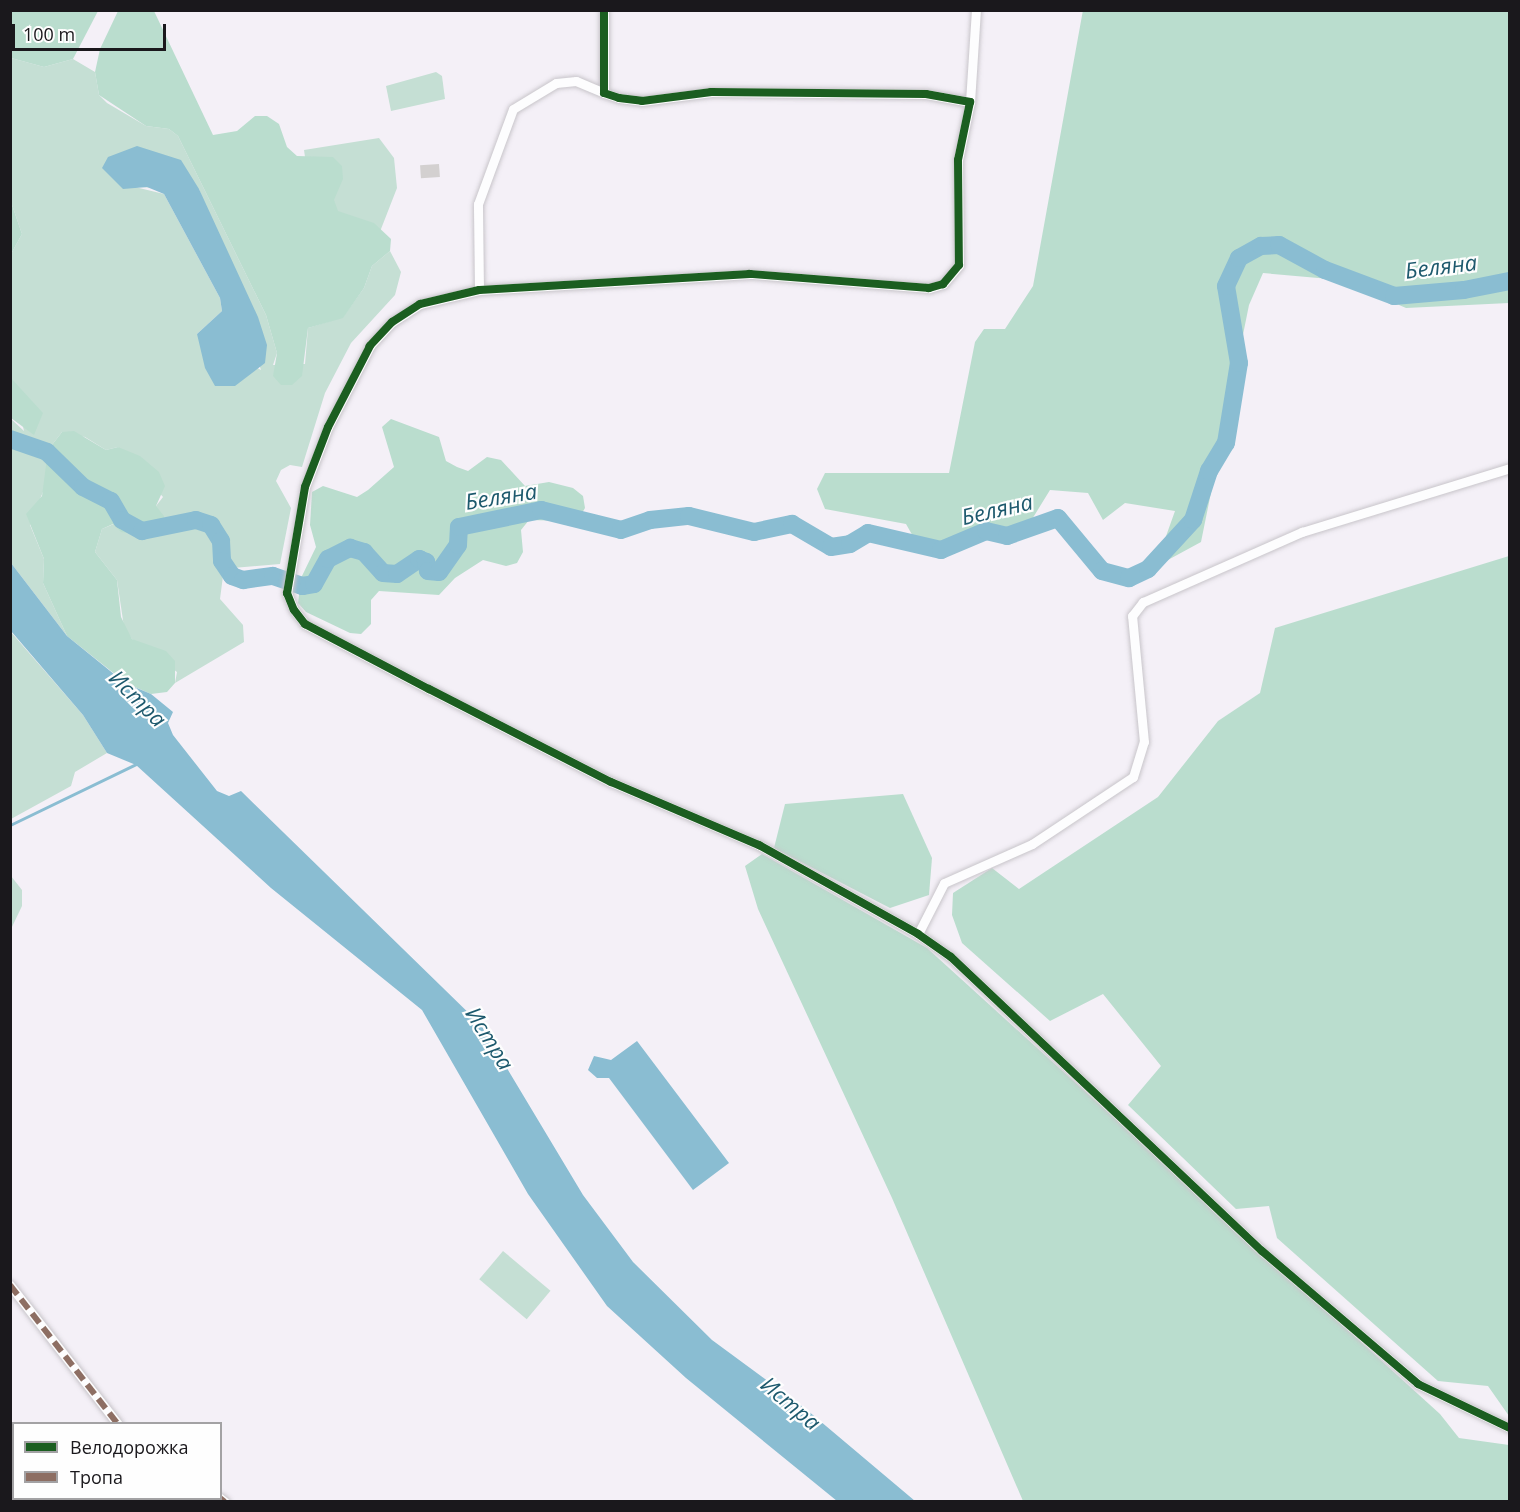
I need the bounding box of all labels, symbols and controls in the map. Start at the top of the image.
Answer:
scale bar [15,12,170,50]
text: 100 m [23,22,75,46]
water label: Беляна [1403,248,1479,284]
water label: Беляна [463,477,539,515]
water label: Беляна [959,488,1035,530]
water label: Истра [104,664,172,732]
water label: Истра [460,1001,520,1075]
water label: Истра [756,1370,826,1436]
legend [12,1422,222,1500]
text: Велодорожка [70,1435,188,1459]
text: Тропа [70,1465,123,1489]

